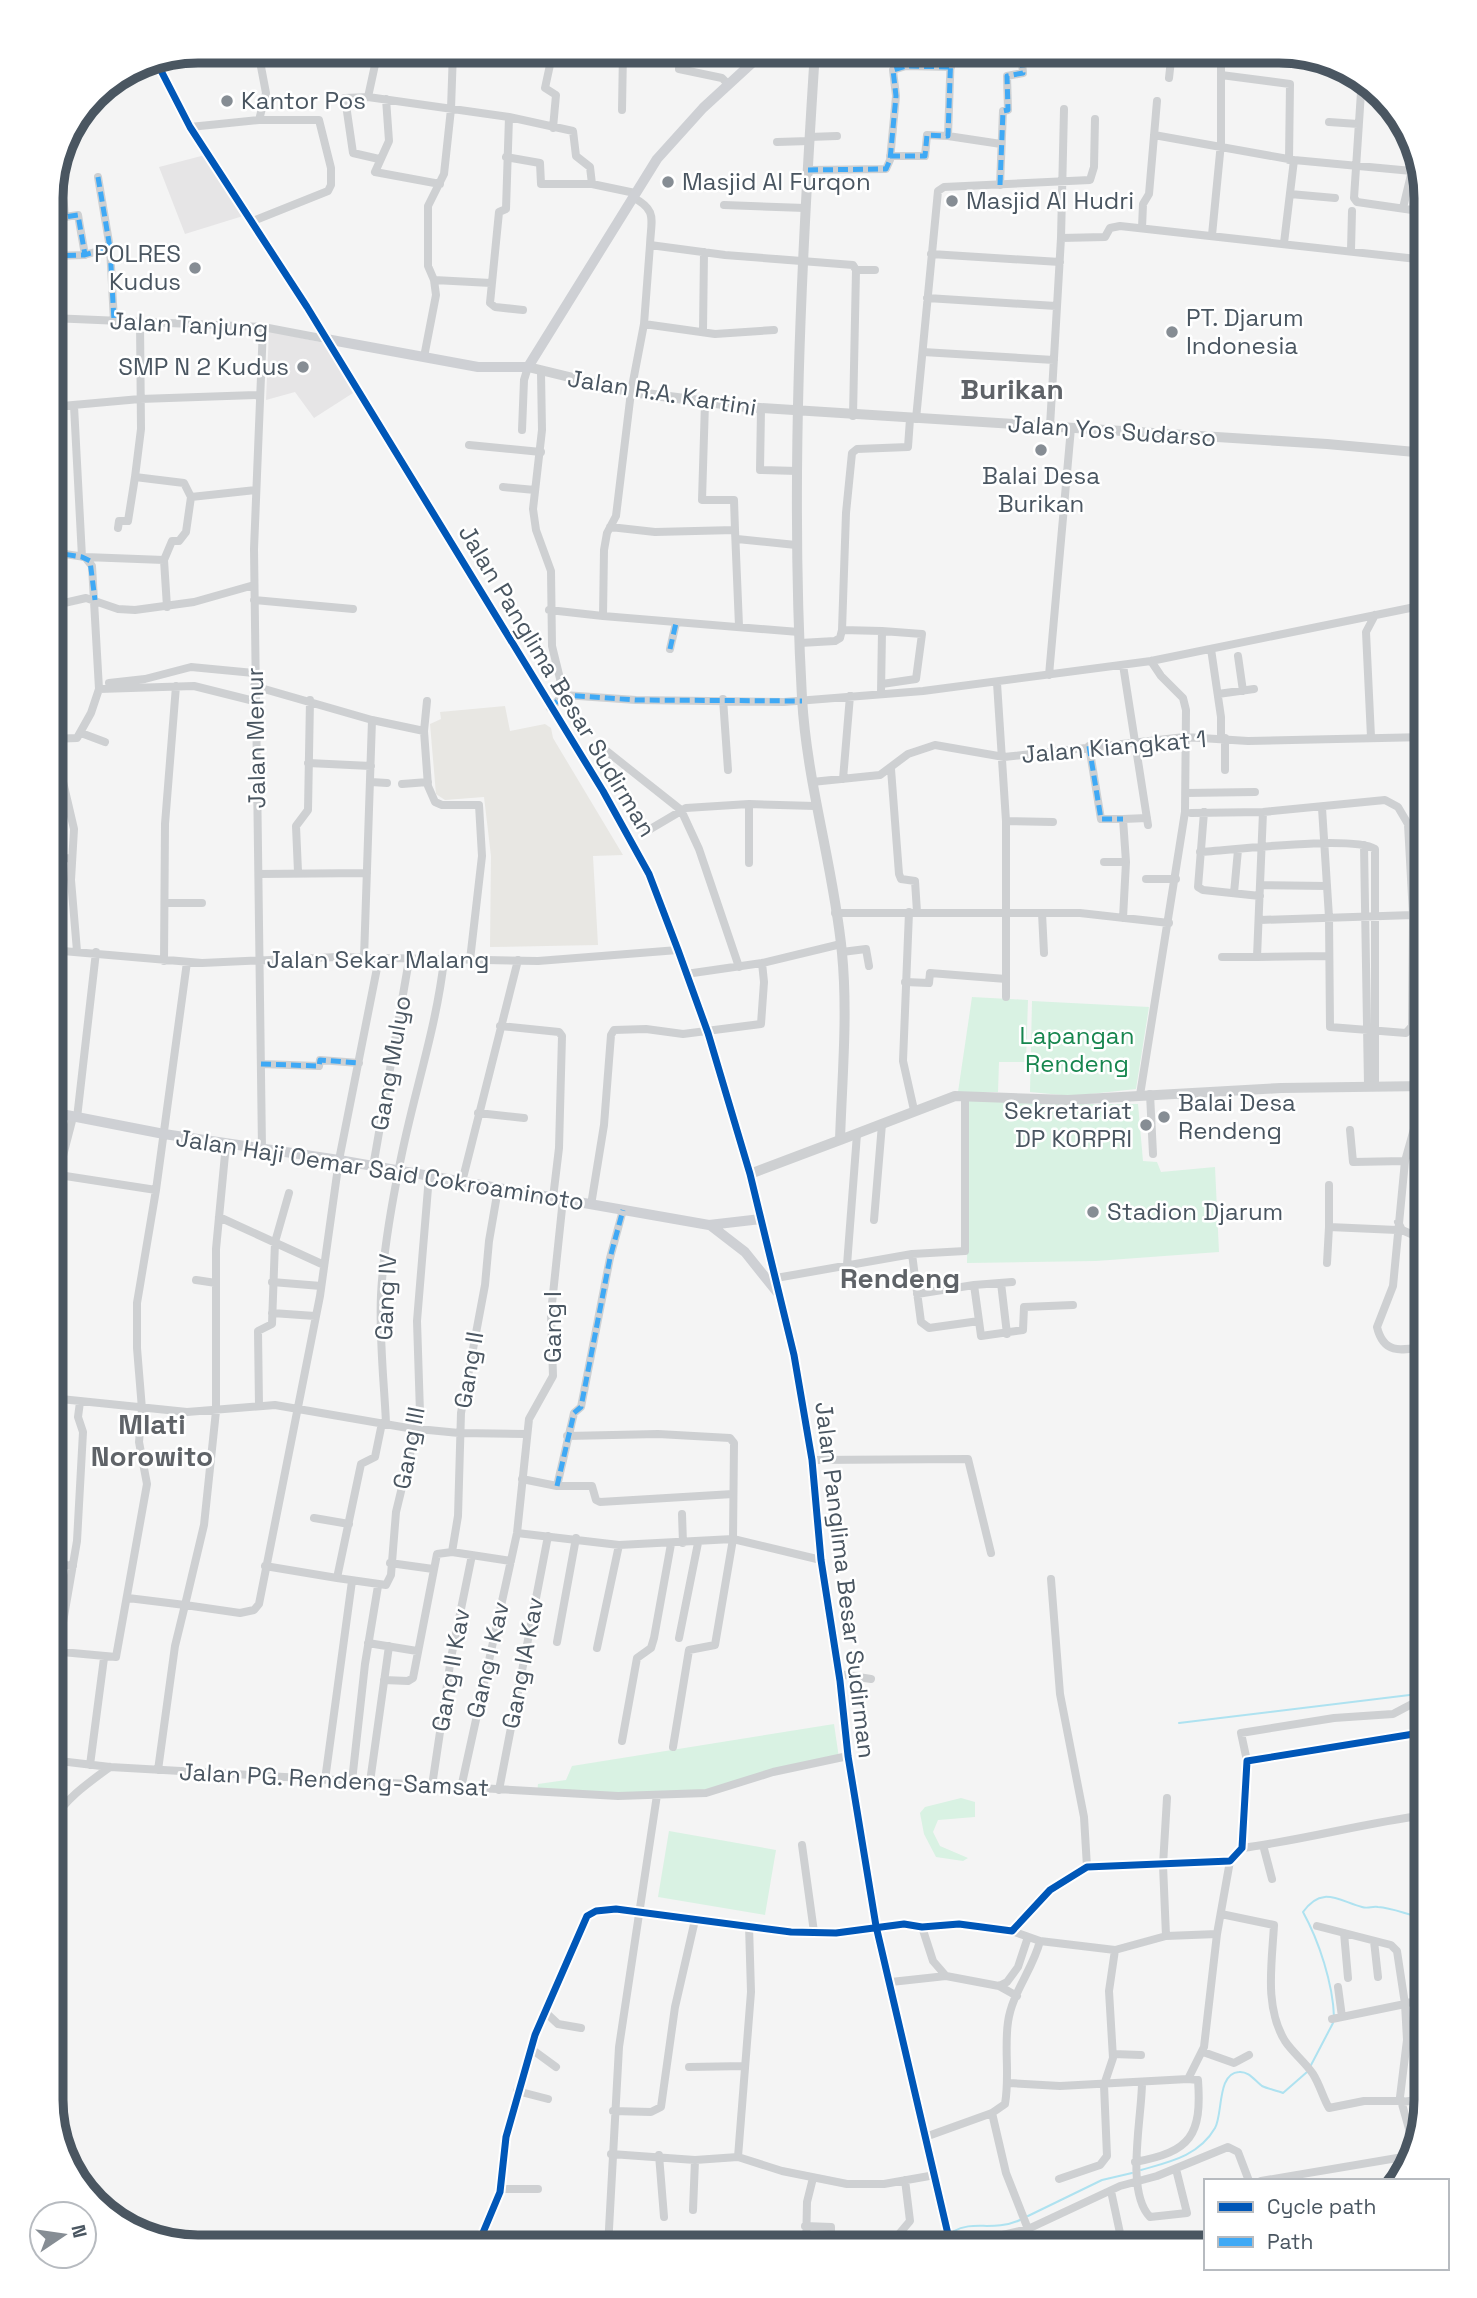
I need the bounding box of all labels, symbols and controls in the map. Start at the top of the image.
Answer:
place label: Kantor Pos [241,85,366,116]
marker: Kantor Pos [219,93,235,109]
place label: Masjid Al Furqon [682,166,871,197]
marker: Masjid Al Furqon [660,174,676,190]
place label: Masjid Al Hudri [966,185,1134,216]
marker: Masjid Al Hudri [944,193,960,209]
place label: POLRES Kudus [94,238,181,297]
marker: POLRES Kudus [187,260,203,276]
place label: PT. Djarum Indonesia [1186,302,1304,361]
street label: Jalan Tanjung [109,305,269,344]
marker: PT. Djarum Indonesia [1164,324,1180,340]
place label: SMP N 2 Kudus [118,351,289,382]
marker: SMP N 2 Kudus [295,359,311,375]
street label: Jalan R.A. Kartini [565,362,759,423]
district label: Burikan [960,371,1064,407]
street label: Jalan Yos Sudarso [1007,408,1217,453]
marker: Balai Desa Burikan [1033,442,1049,458]
place label: Balai Desa Burikan [982,460,1100,519]
street label: Jalan Panglima Besar Sudirman [452,519,663,843]
street label: Jalan Menur [239,667,272,809]
street label: Jalan Kiangkat 1 [1020,723,1208,770]
street label: Jalan Sekar Malang [267,944,489,975]
street label: Gang Mulyo [363,993,418,1133]
park label: Lapangan Rendeng [1020,1020,1134,1079]
place label: Balai Desa Rendeng [1178,1087,1296,1146]
place label: Sekretariat DP KORPRI [1004,1095,1132,1154]
marker: Balai Desa Rendeng [1156,1109,1172,1125]
marker: Sekretariat DP KORPRI [1138,1117,1154,1133]
street label: Jalan Haji Oemar Said Cokroaminoto [174,1122,586,1217]
place label: Stadion Djarum [1107,1196,1283,1227]
marker: Stadion Djarum [1085,1204,1101,1220]
street label: Gang IV [368,1253,403,1341]
district label: Rendeng [840,1260,960,1296]
street label: Gang I [537,1291,568,1363]
street label: Gang II [447,1329,491,1411]
street label: Jalan Panglima Besar Sudirman [808,1400,883,1760]
street label: Gang III [385,1404,432,1492]
district label: Mlati Norowito [91,1406,213,1474]
street label: Gang IA Kav [495,1594,550,1731]
street label: Gang I Kav [459,1599,516,1721]
street label: Gang II Kav [424,1606,477,1734]
street label: Jalan PG. Rendeng-Samsat [178,1756,490,1803]
legend [1204,2179,1449,2270]
text: Cycle path [1267,2193,1376,2220]
north arrow [28,2200,98,2270]
text: N [65,2222,93,2240]
text: Path [1267,2228,1313,2255]

